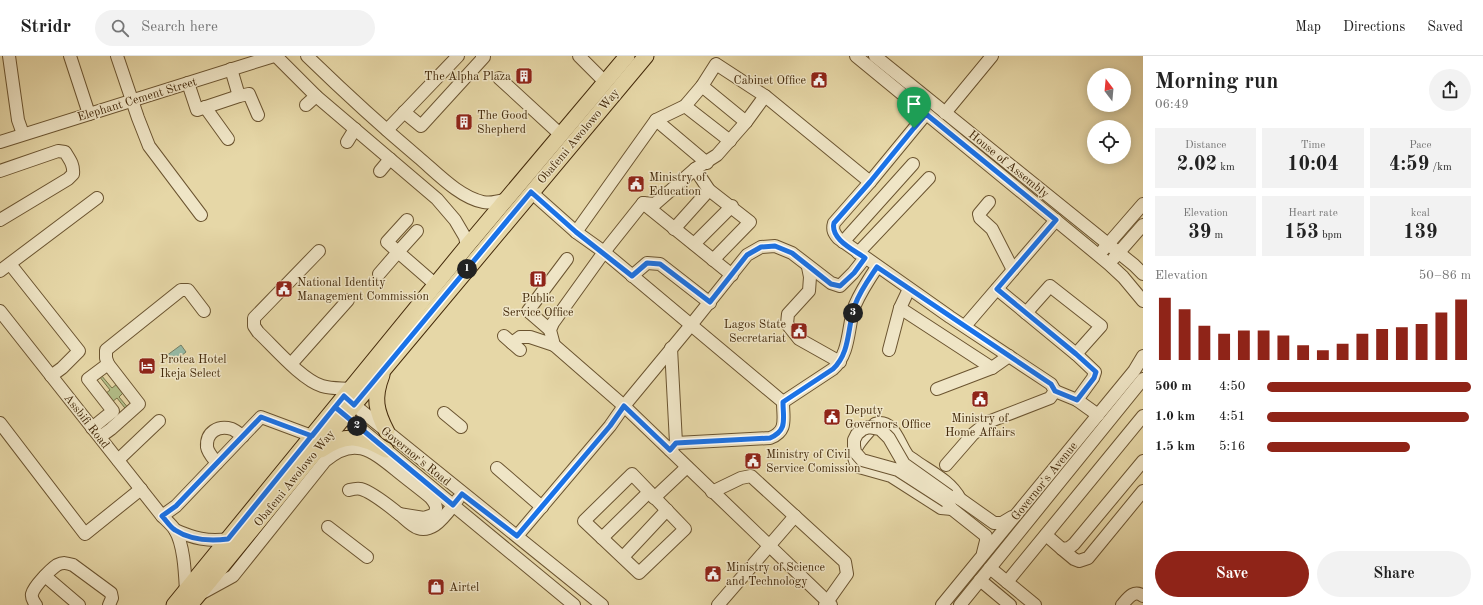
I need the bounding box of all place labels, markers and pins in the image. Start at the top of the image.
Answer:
building icon: The Alpha Plaza [514,66,534,86]
public building icon: Cabinet Office [809,70,829,90]
place label: The Alpha Plaza [424,71,511,83]
place label: Cabinet Office [734,75,806,87]
pin [897,87,931,128]
place label: The Good Shepherd [477,110,528,136]
building icon: The Good Shepherd [454,112,474,132]
place label: Ministry of Education [649,172,707,198]
public building icon: Ministry of Education [626,174,646,194]
pin: 1 [457,259,477,279]
building icon: Public Service Office [528,269,548,289]
place label: National Identity Management Commission [297,277,429,303]
public building icon: National Identity Management Commission [274,279,294,299]
place label: Public Service Office [502,293,574,319]
pin: 3 [843,303,863,323]
place label: Lagos State Secretariat [724,319,786,345]
public building icon: Lagos State Secretariat [789,321,809,341]
place label: Protea Hotel Ikeja Select [160,354,226,380]
hotel icon: Protea Hotel Ikeja Select [137,356,157,376]
public building icon: Ministry of Home Affairs [970,389,990,409]
place label: Deputy Governors Office [845,405,931,431]
public building icon: Deputy Governors Office [822,407,842,427]
place label: Ministry of Home Affairs [945,413,1015,439]
pin: 2 [347,416,367,436]
place label: Ministry of Civil Service Comission [766,449,861,475]
public building icon: Ministry of Civil Service Comission [743,451,763,471]
place label: Ministry of Science and Technology [726,562,825,588]
public building icon: Ministry of Science and Technology [703,564,723,584]
shop icon: Airtel [426,577,446,597]
place label: Airtel [449,582,479,594]

